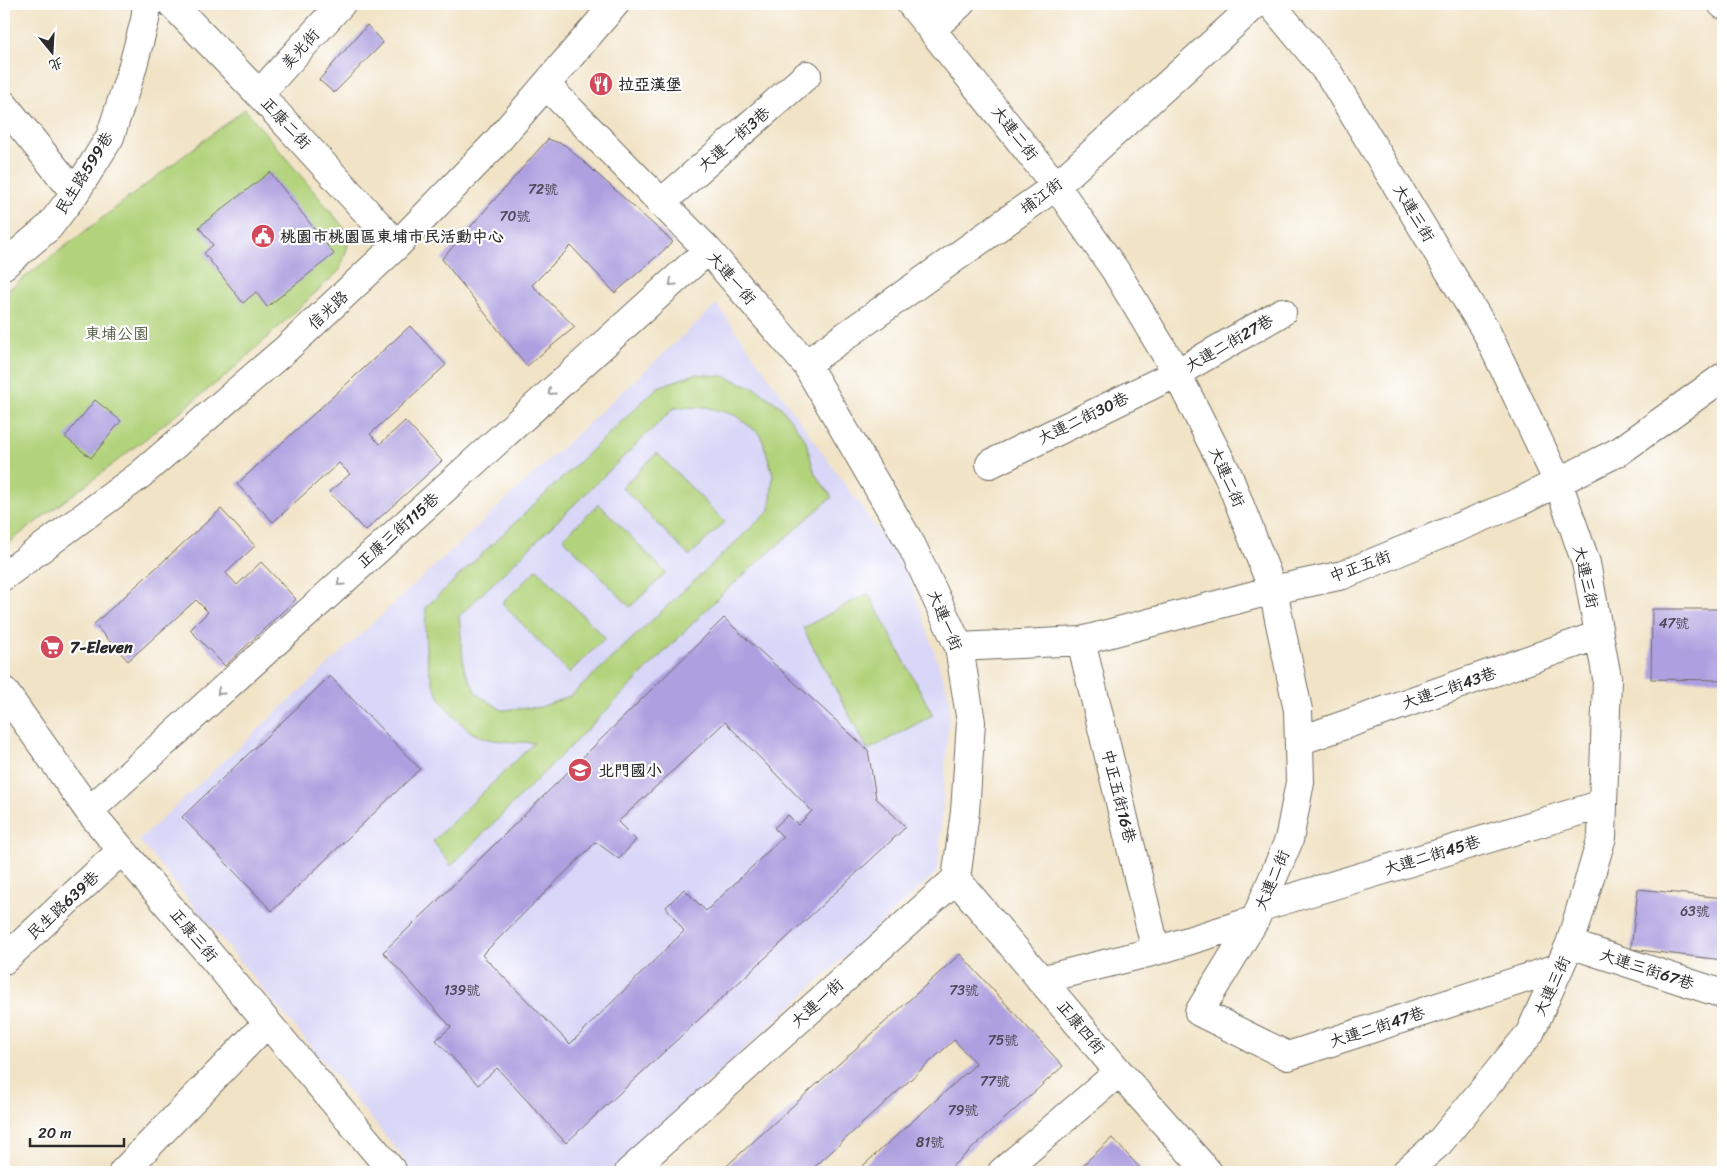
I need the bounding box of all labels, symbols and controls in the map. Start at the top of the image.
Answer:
street label: 美光街 [273,21,327,77]
north arrow [28,28,78,78]
text: 北 [45,50,66,78]
place label: 拉亞漢堡 [618,70,682,99]
restaurant icon: 拉亞漢堡 [588,71,614,97]
street label: 正康二街 [254,90,318,156]
street label: 大連一街3巷 [691,99,777,179]
street label: 大連二街 [984,99,1046,167]
street label: 民生路599巷 [47,126,121,220]
street label: 埔江街 [1013,170,1069,222]
house number: 72號 [528,177,558,202]
street label: 大連三街 [1385,178,1443,248]
house number: 70號 [500,204,530,229]
place label: 桃園市桃園區東埔市民活動中心 [280,222,504,251]
public building icon: 桃園市桃園區東埔市民活動中心 [250,223,276,249]
street label: 大連一街 [700,244,764,312]
one-way arrow [668,277,677,286]
street label: 信光路 [301,283,355,337]
street label: 大連二街27巷 [1179,306,1279,380]
park label: 東埔公園 [85,319,149,348]
street label: 大連二街30巷 [1032,383,1134,453]
one-way arrow [548,386,557,395]
street label: 大連二街 [1201,442,1253,512]
street label: 正康三街115巷 [350,485,446,575]
street label: 中正五街 [1325,541,1395,591]
street label: 大連三街 [1565,543,1607,611]
one-way arrow [337,577,346,586]
street label: 大連一街 [919,585,971,655]
house number: 47號 [1659,611,1689,636]
place label: 7-Eleven [70,633,133,662]
supermarket icon: 7-Eleven [39,634,65,660]
street label: 大連二街43巷 [1398,658,1500,718]
one-way arrow [216,686,225,695]
street label: 中正五街16巷 [1093,746,1145,846]
place label: 北門國小 [598,756,662,785]
school or university icon: 北門國小 [567,757,593,783]
street label: 大連二街45巷 [1380,827,1484,883]
street label: 大連二街 [1246,845,1298,915]
street label: 民生路639巷 [20,863,106,947]
house number: 63號 [1680,899,1710,924]
street label: 正康三街 [162,901,226,969]
street label: 大連三街67巷 [1596,940,1698,998]
street label: 大連三街 [1525,951,1579,1021]
street label: 大連一街 [784,971,850,1035]
house number: 139號 [444,978,480,1003]
house number: 73號 [949,978,979,1003]
street label: 正康四街 [1049,993,1113,1061]
street label: 大連二街47巷 [1325,998,1429,1056]
house number: 75號 [988,1028,1018,1053]
house number: 77號 [980,1069,1010,1094]
house number: 79號 [948,1098,978,1123]
scale bar [30,1116,124,1148]
text: 20 m [38,1120,72,1146]
house number: 81號 [916,1130,944,1155]

